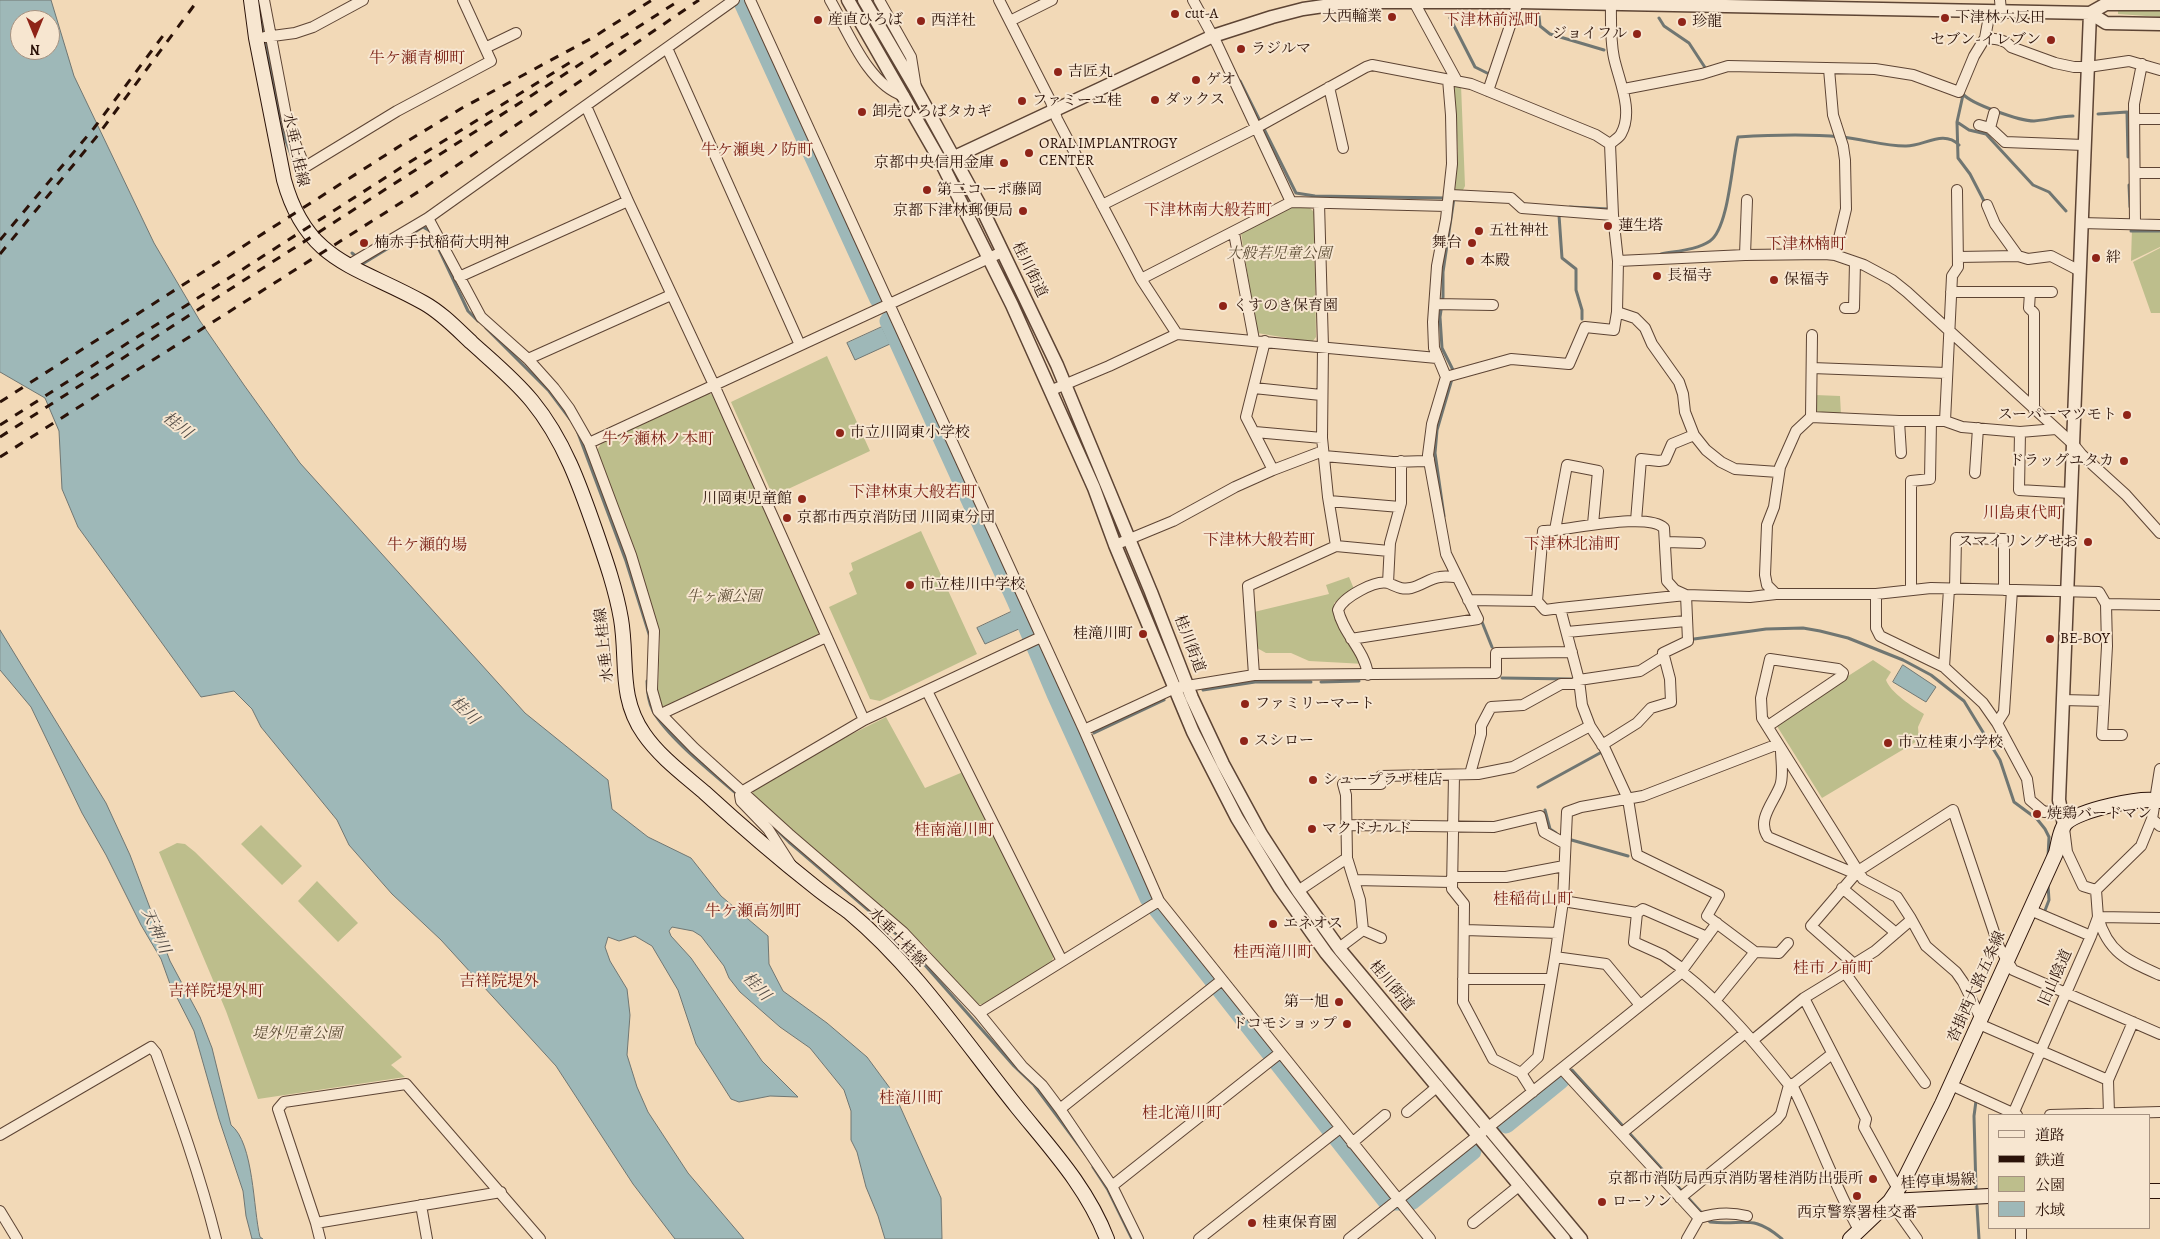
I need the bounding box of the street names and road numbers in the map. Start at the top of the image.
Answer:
street label: 水垂上桂線 [278,111,312,189]
street label: 桂川街道 [1008,239,1050,301]
street label: 水垂上桂線 [592,607,618,683]
street label: 桂川街道 [1170,613,1208,675]
street label: 水垂上桂線 [864,905,930,971]
street label: 沓掛西大路五条線 [1944,929,2010,1045]
street label: 旧山陰道 [2036,947,2076,1009]
street label: 桂川街道 [1365,957,1417,1015]
street label: 桂停車場線 [1900,1171,1976,1193]

